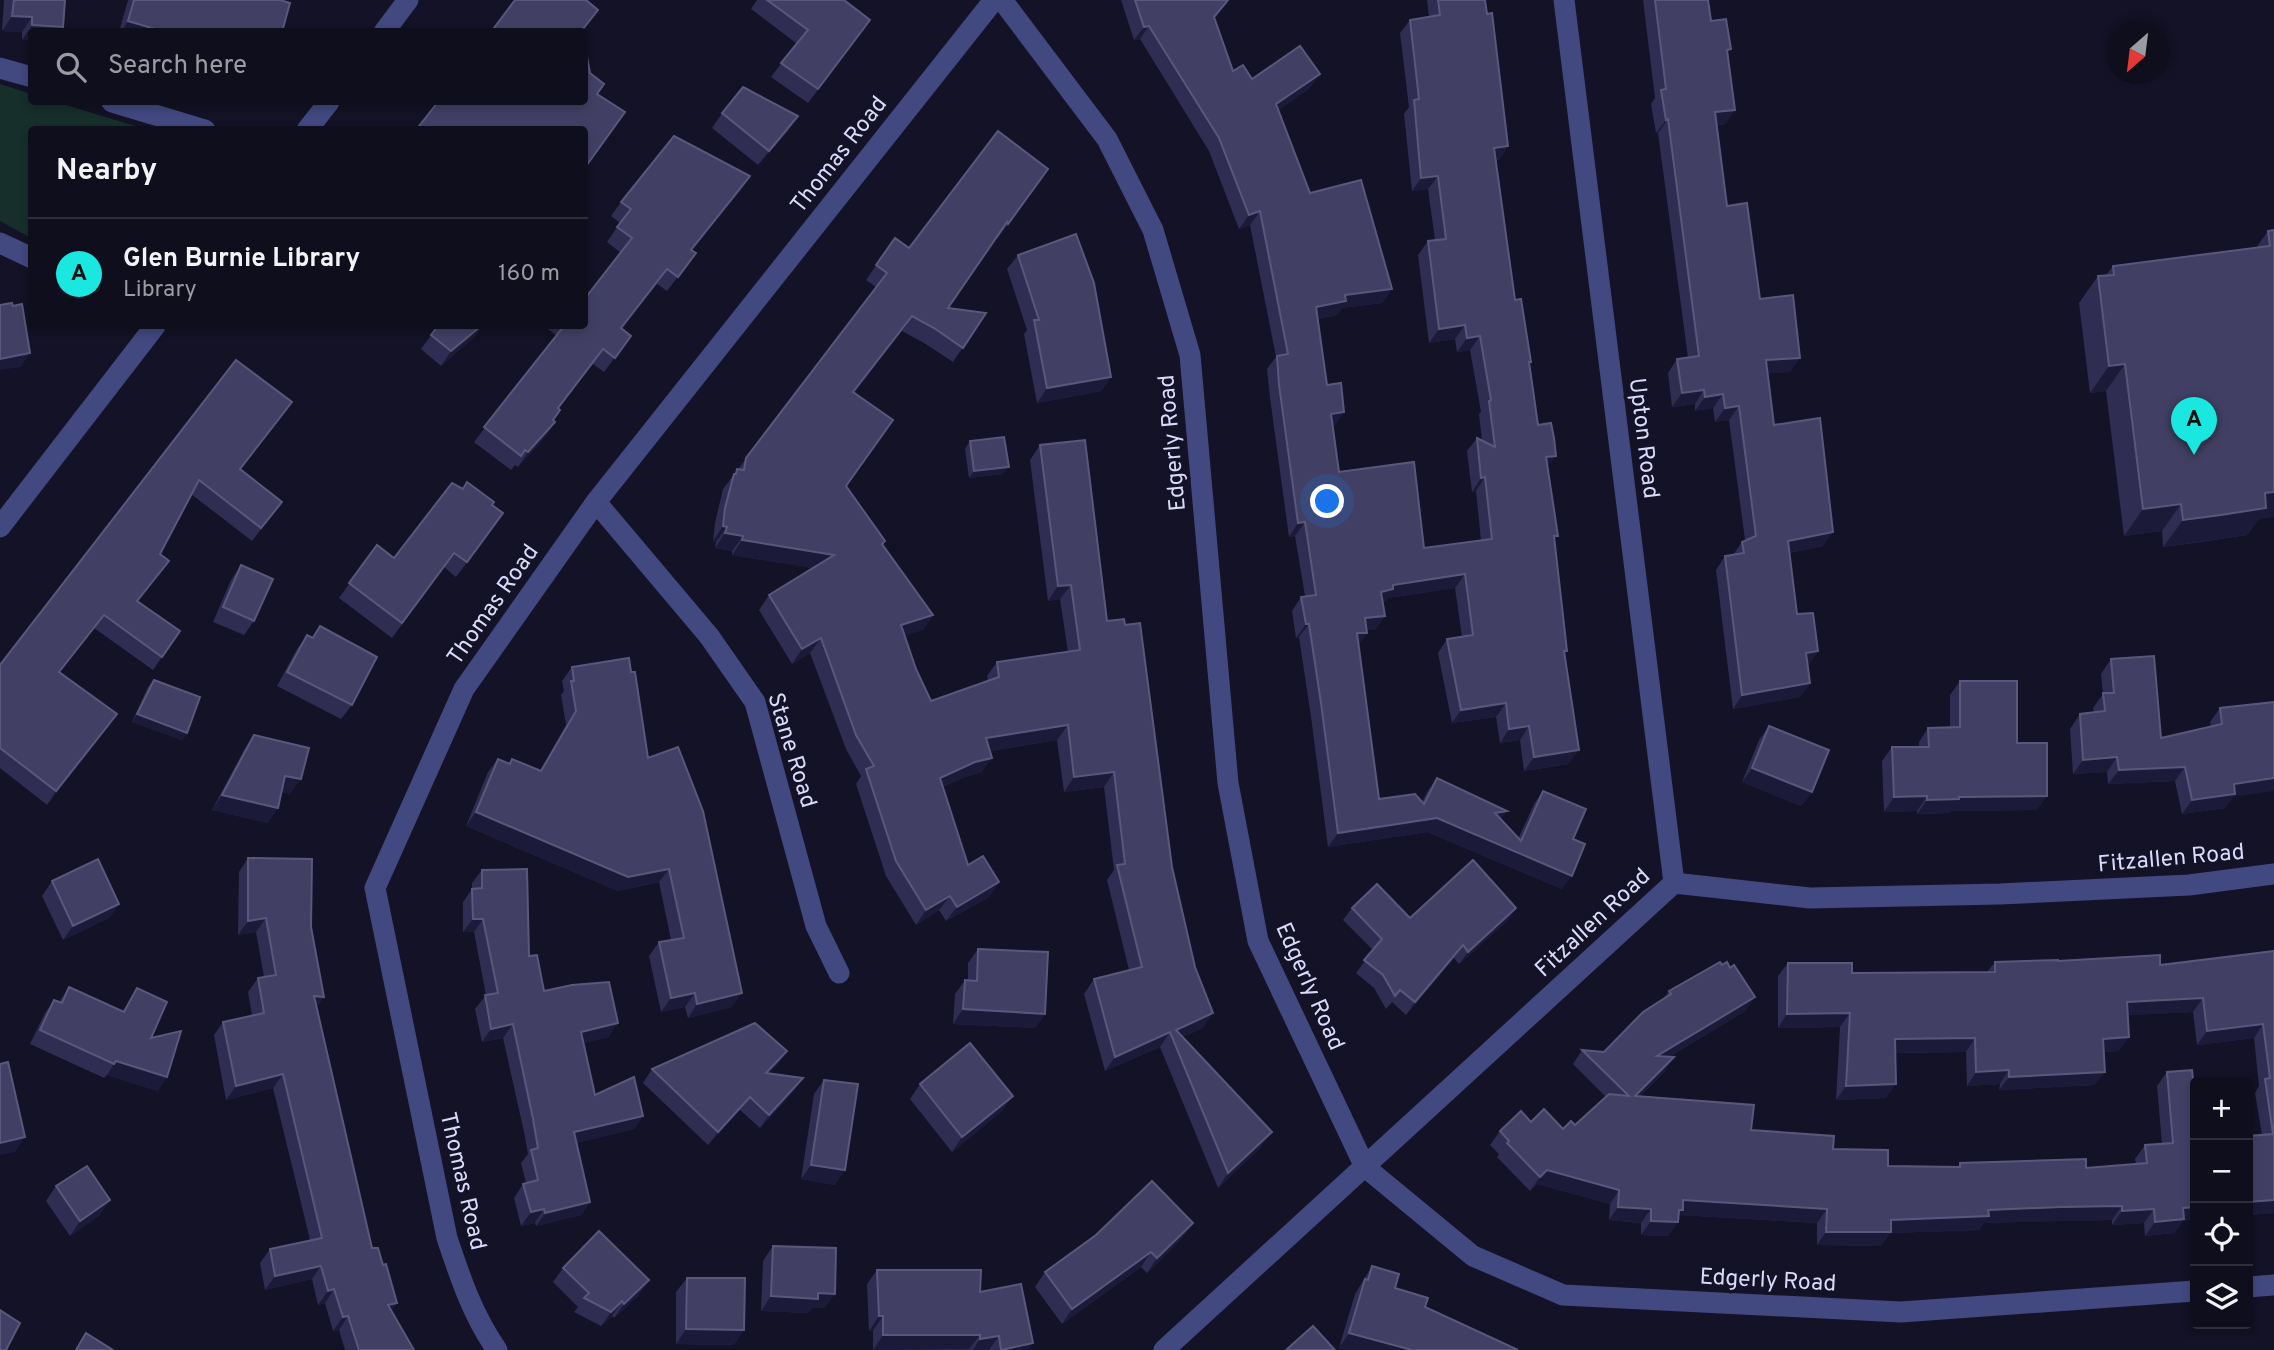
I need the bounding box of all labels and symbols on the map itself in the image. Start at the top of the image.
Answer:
north arrow [2106,21,2169,84]
street label: Thomas Road [785,91,895,220]
street label: Edgerly Road [1153,373,1194,512]
street label: Upton Road [1621,376,1664,500]
pin: A [2171,397,2217,455]
your location [1310,484,1344,518]
street label: Thomas Road [442,540,546,671]
street label: Stane Road [759,690,822,812]
street label: Fitzallen Road [2097,839,2246,880]
street label: Fitzallen Road [1530,863,1657,985]
street label: Edgerly Road [1268,919,1350,1055]
street label: Thomas Road [432,1110,492,1253]
street label: Edgerly Road [1699,1263,1837,1300]

